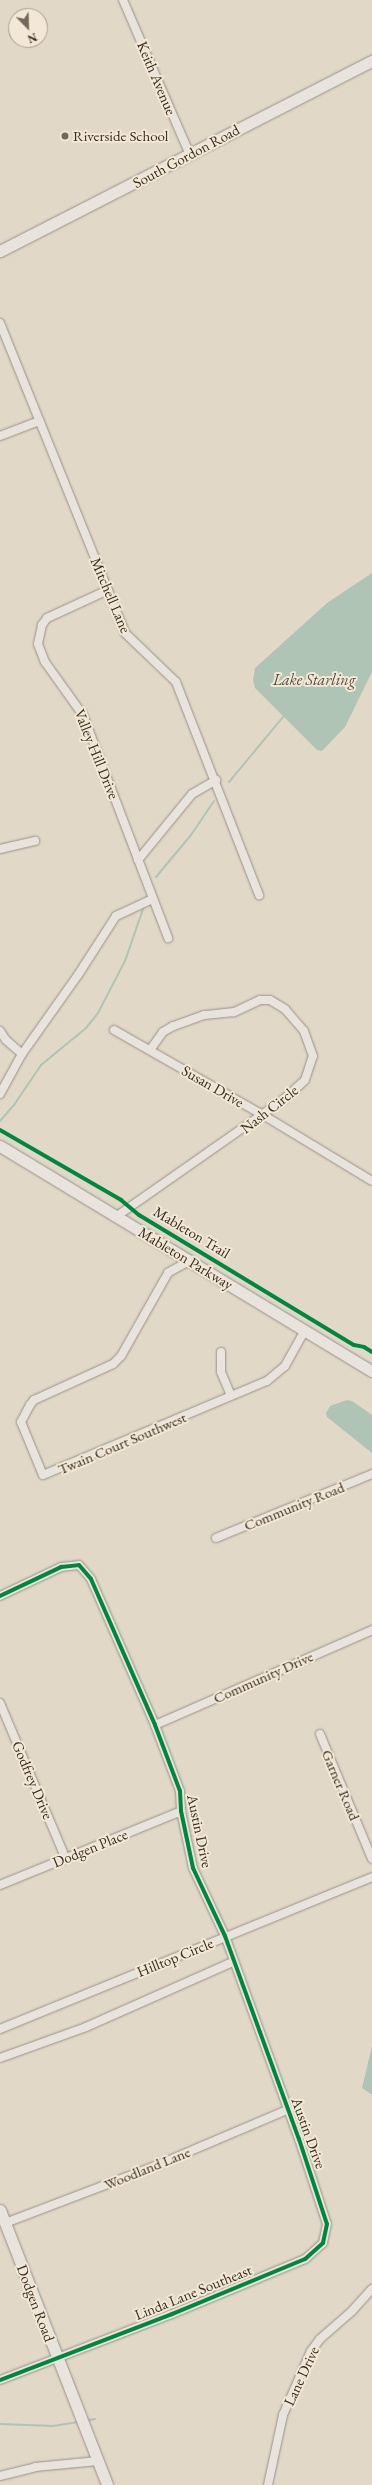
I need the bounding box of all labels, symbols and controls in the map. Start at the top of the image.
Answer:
north arrow [8,8,48,48]
text: N [25,30,39,46]
street label: Keith Avenue [133,38,181,118]
street label: South Gordon Road [129,120,243,192]
place label: Riverside School [73,127,168,145]
marker: Riverside School [60,131,70,141]
street label: Mitchell Lane [87,555,135,635]
water label: Lake Starling [273,670,355,690]
street label: Valley Hill Drive [71,706,123,802]
street label: Susan Drive [179,1061,247,1111]
street label: Nash Circle [237,1081,301,1137]
street label: Mableton Trail [150,1202,234,1262]
street label: Mableton Parkway [135,1223,237,1293]
street label: Twain Court Southwest [55,1408,189,1478]
street label: Community Road [241,1478,347,1534]
street label: Community Drive [210,1647,316,1707]
street label: Godfrey Drive [8,1738,58,1822]
street label: Garner Road [318,1747,364,1823]
street label: Austin Drive [183,1793,217,1869]
street label: Dodgen Place [50,1825,130,1871]
street label: Hilltop Circle [134,1934,216,1980]
street label: Austin Drive [288,2095,330,2171]
street label: Woodland Lane [101,2143,193,2193]
street label: Linda Lane Southeast [132,2260,254,2324]
street label: Dodgen Road [13,2262,59,2344]
street label: Lane Drive [279,2343,323,2409]

